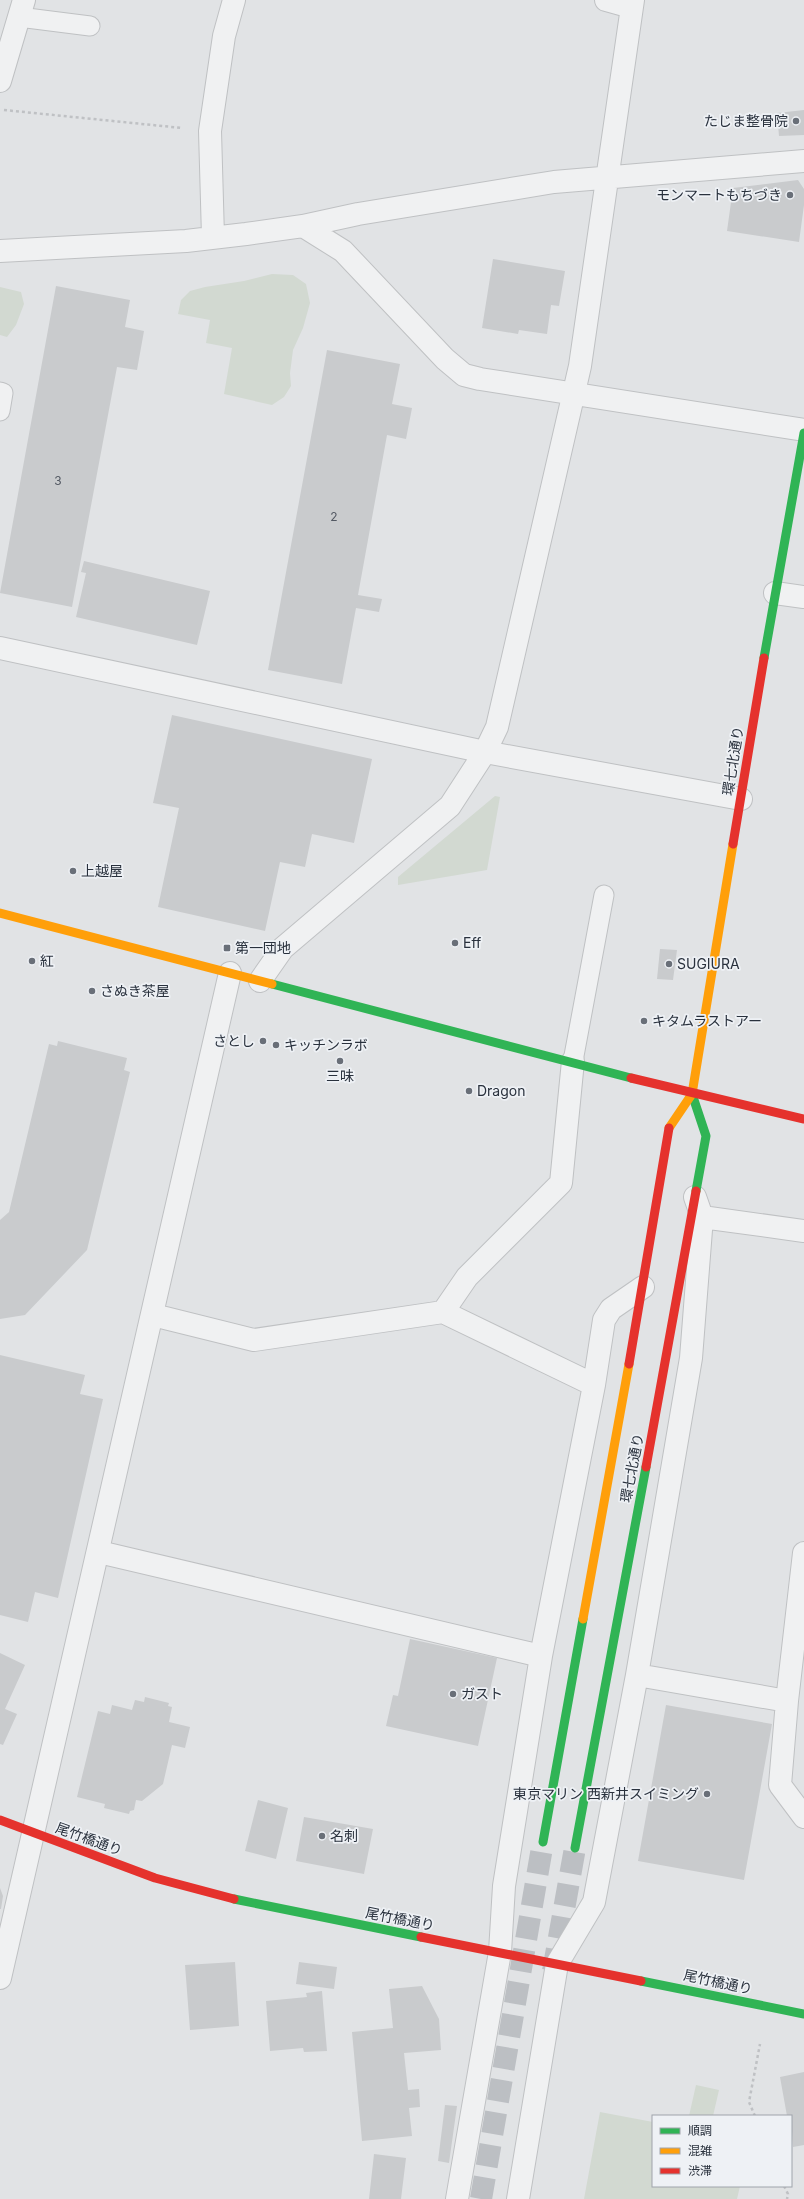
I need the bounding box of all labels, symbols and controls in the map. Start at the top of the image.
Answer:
place label: たじま整骨院 [704,112,788,129]
marker: たじま整骨院 [791,116,801,126]
place label: モンマートもちづき [656,186,782,203]
marker: モンマートもちづき [785,190,795,200]
house number: 3 [54,473,62,488]
house number: 2 [330,509,338,524]
street label: 環七北通り [719,725,746,797]
place label: 上越屋 [81,862,123,879]
marker: 上越屋 [68,866,78,876]
place label: Eff [463,934,481,951]
marker: Eff [450,938,460,948]
place label: 第一団地 [235,939,291,956]
marker: 第一団地 [222,943,232,953]
place label: 紅 [40,952,54,969]
place label: SUGIURA [677,955,740,972]
marker: 紅 [27,956,37,966]
marker: SUGIURA [664,959,674,969]
place label: さぬき茶屋 [100,982,170,999]
marker: さぬき茶屋 [87,986,97,996]
place label: キタムラストアー [652,1012,762,1029]
marker: キタムラストアー [639,1016,649,1026]
place label: さとし [213,1032,255,1049]
marker: さとし [258,1036,268,1046]
place label: キッチンラボ [284,1036,368,1053]
marker: キッチンラボ [271,1040,281,1050]
marker: 三味 [335,1056,345,1066]
place label: 三味 [326,1067,354,1084]
place label: Dragon [477,1082,526,1099]
marker: Dragon [464,1086,474,1096]
street label: 環七北通り [616,1432,647,1504]
place label: ガスト [461,1685,503,1702]
marker: ガスト [448,1689,458,1699]
place label: 東京マリン 西新井スイミング [513,1785,699,1802]
marker: 東京マリン 西新井スイミング [702,1789,712,1799]
street label: 尾竹橋通り [53,1819,125,1858]
place label: 名刺 [330,1827,358,1844]
marker: 名刺 [317,1831,327,1841]
street label: 尾竹橋通り [364,1903,436,1934]
street label: 尾竹橋通り [682,1966,754,1997]
legend [652,2115,792,2187]
text: 順調 [688,2123,712,2138]
text: 混雑 [688,2143,712,2158]
text: 渋滞 [688,2163,712,2178]

